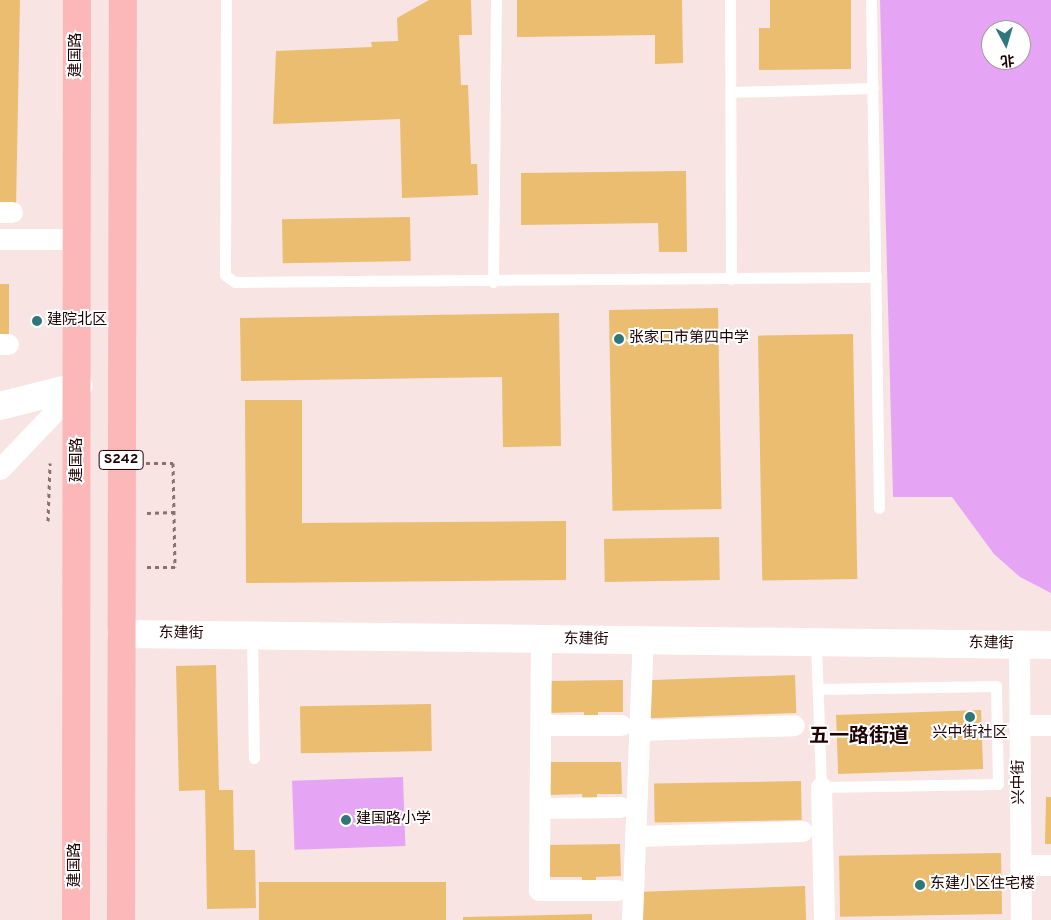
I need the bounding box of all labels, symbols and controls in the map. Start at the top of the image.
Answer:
north arrow [981,20,1031,70]
street label: 建国路 [68,33,86,77]
text: 北 [1000,50,1015,69]
place label: 建院北区 [47,312,107,330]
marker: 建院北区 [31,315,43,327]
place label: 张家口市第四中学 [629,330,749,348]
marker: 张家口市第四中学 [613,333,625,345]
street label: 建国路 [69,438,87,482]
road number: S242 [98,448,144,472]
street label: 东建街 [158,625,204,643]
street label: 东建街 [563,631,609,649]
street label: 东建街 [968,635,1014,653]
marker: 兴中街社区 [964,711,976,723]
district label: 五一路街道 [809,725,909,749]
place label: 兴中街社区 [933,725,1007,743]
street label: 兴中街 [1011,760,1029,804]
place label: 建国路小学 [356,811,431,829]
marker: 建国路小学 [340,814,352,826]
street label: 建国路 [67,843,85,887]
place label: 东建小区住宅楼 [930,876,1035,894]
marker: 东建小区住宅楼 [914,879,926,891]

